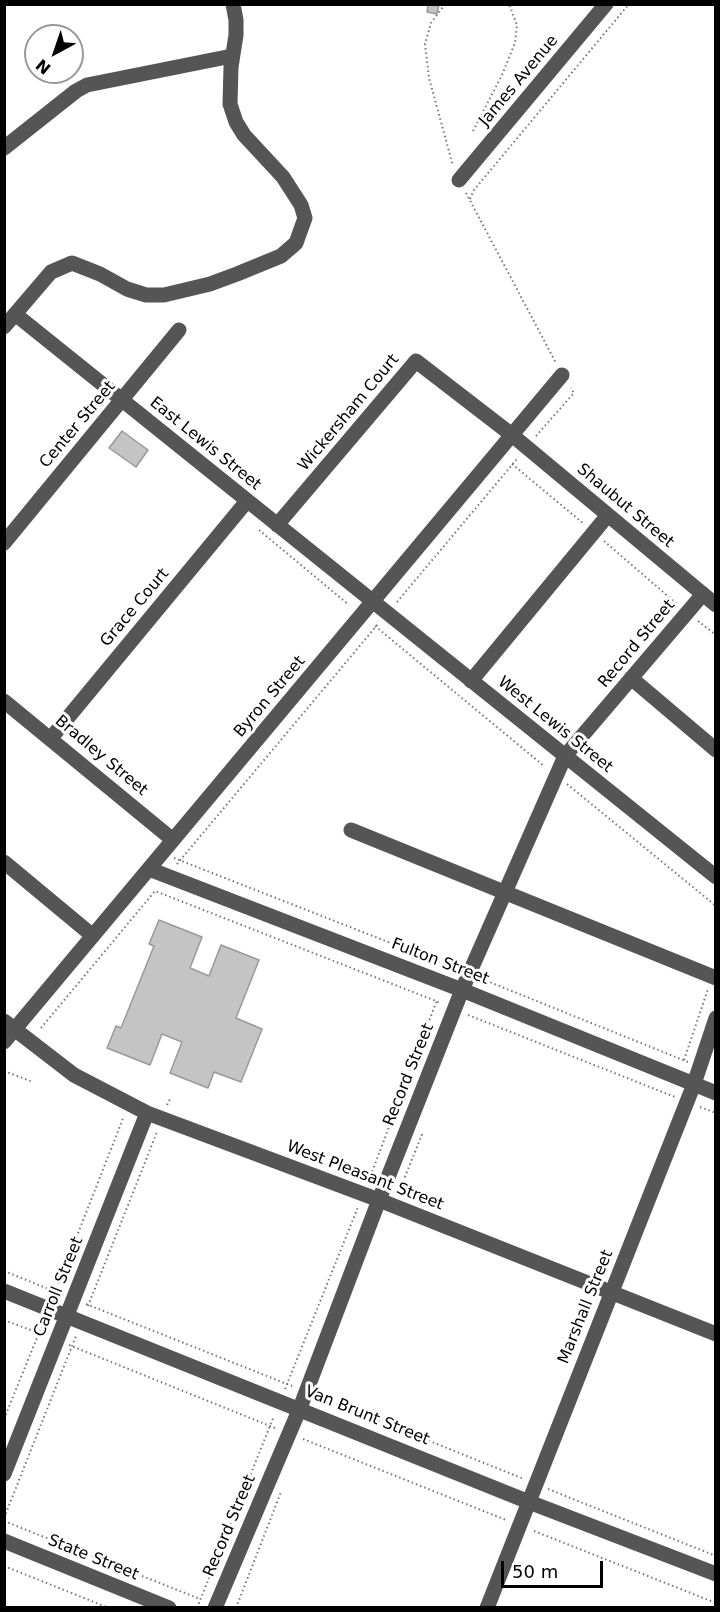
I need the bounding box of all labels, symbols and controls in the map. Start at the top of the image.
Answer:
north arrow [24,24,84,84]
street label: James Avenue [475,32,563,130]
text: N [32,55,55,78]
street label: Wickersham Court [294,351,404,475]
street label: Center Street [36,378,120,472]
street label: East Lewis Street [145,393,265,495]
street label: Shaubut Street [573,460,677,552]
street label: Grace Court [97,565,173,651]
street label: Record Street [595,596,679,692]
street label: Byron Street [230,652,310,742]
street label: West Lewis Street [494,673,616,777]
street label: Bradley Street [51,712,151,800]
street label: Fulton Street [389,935,491,989]
street label: Record Street [380,1021,438,1129]
street label: West Pleasant Street [284,1137,446,1215]
street label: Carroll Street [30,1234,88,1340]
street label: Marshall Street [554,1247,618,1367]
street label: Van Brunt Street [302,1382,432,1450]
street label: Record Street [200,1472,260,1580]
street label: State Street [45,1531,141,1585]
scale bar [504,1549,606,1587]
text: 50 m [512,1561,558,1582]

